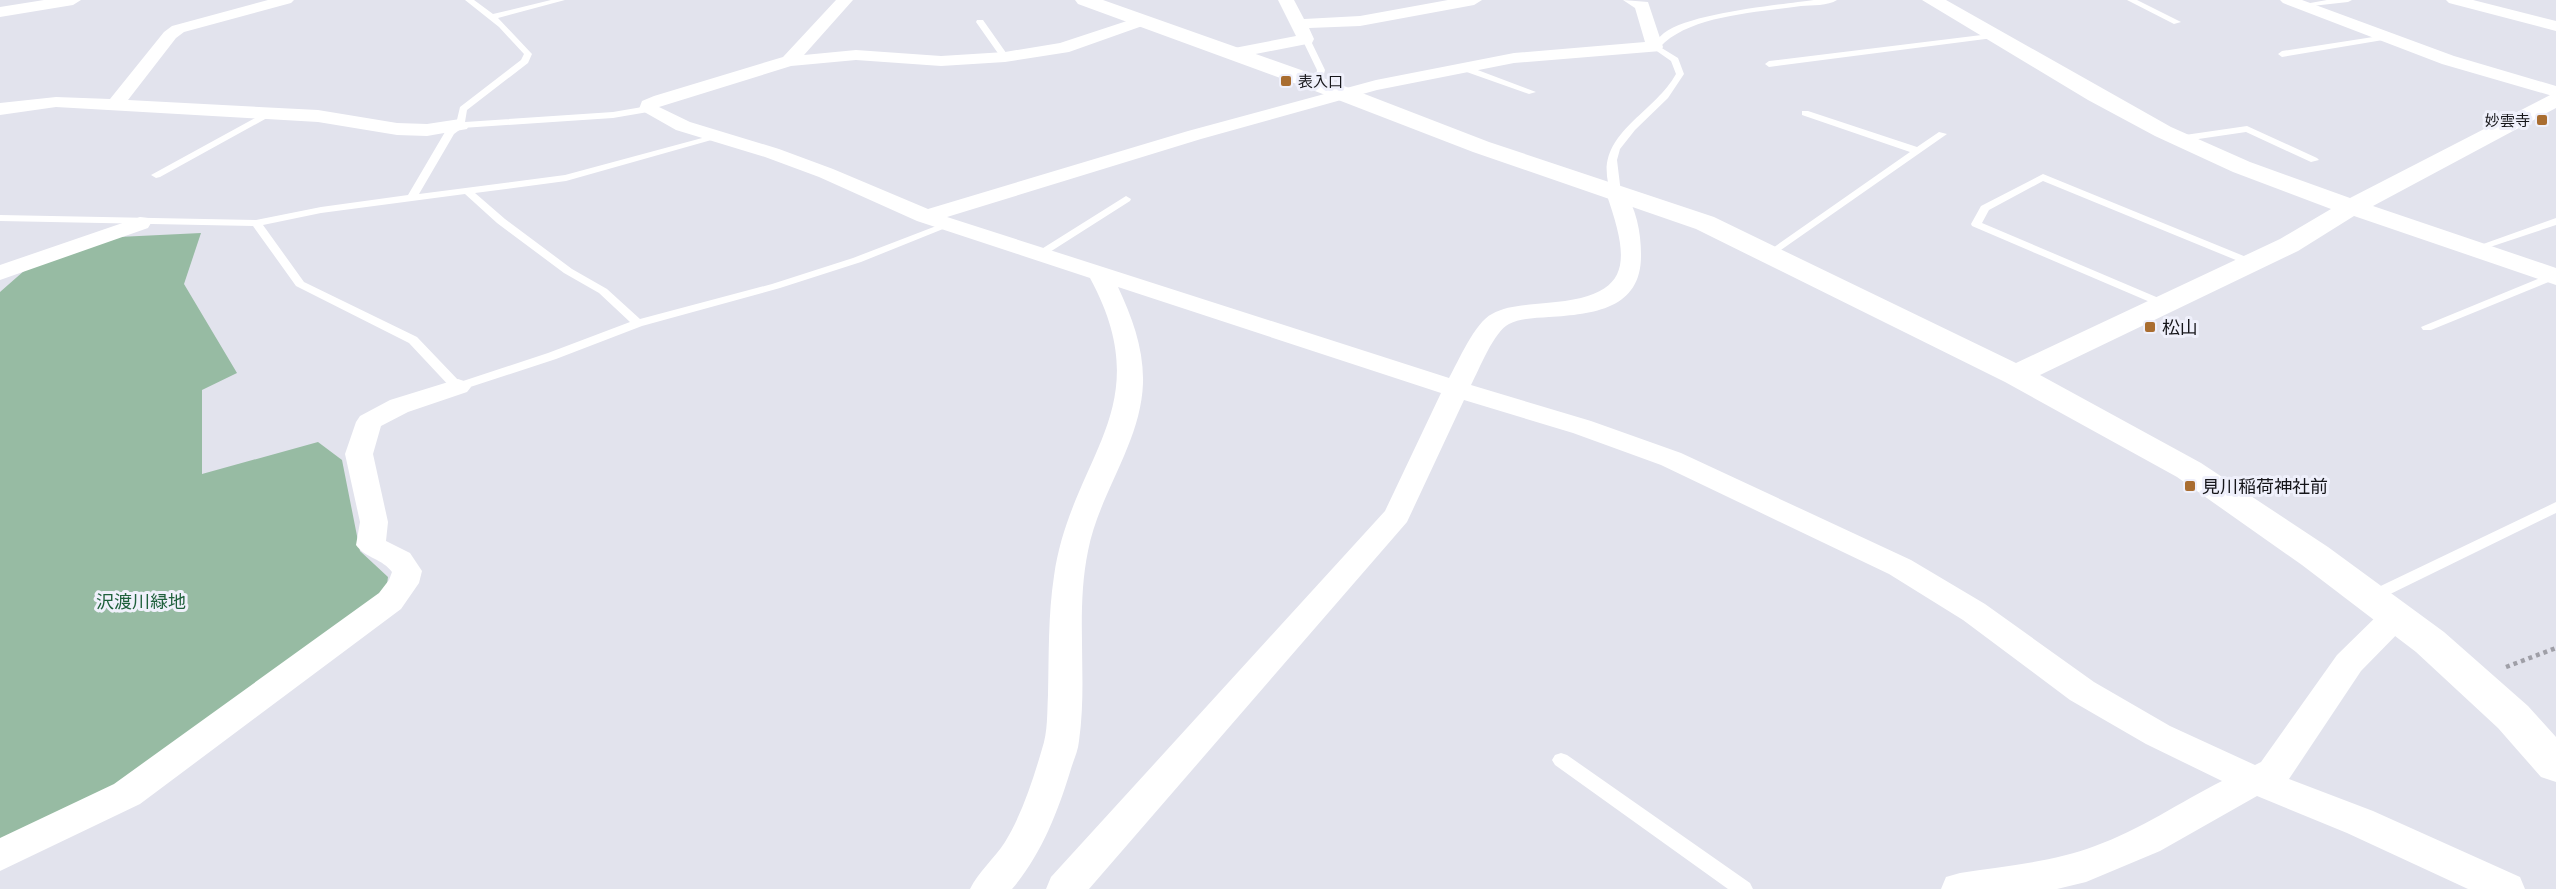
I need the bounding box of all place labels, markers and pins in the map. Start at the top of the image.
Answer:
place label: 表入口 [1298,72,1343,90]
marker: 表入口 [1279,74,1293,88]
place label: 妙雲寺 [2485,111,2530,129]
marker: 妙雲寺 [2535,113,2549,127]
place label: 松山 [2162,316,2198,338]
marker: 松山 [2143,320,2157,334]
place label: 見川稲荷神社前 [2202,475,2328,497]
marker: 見川稲荷神社前 [2183,479,2197,493]

